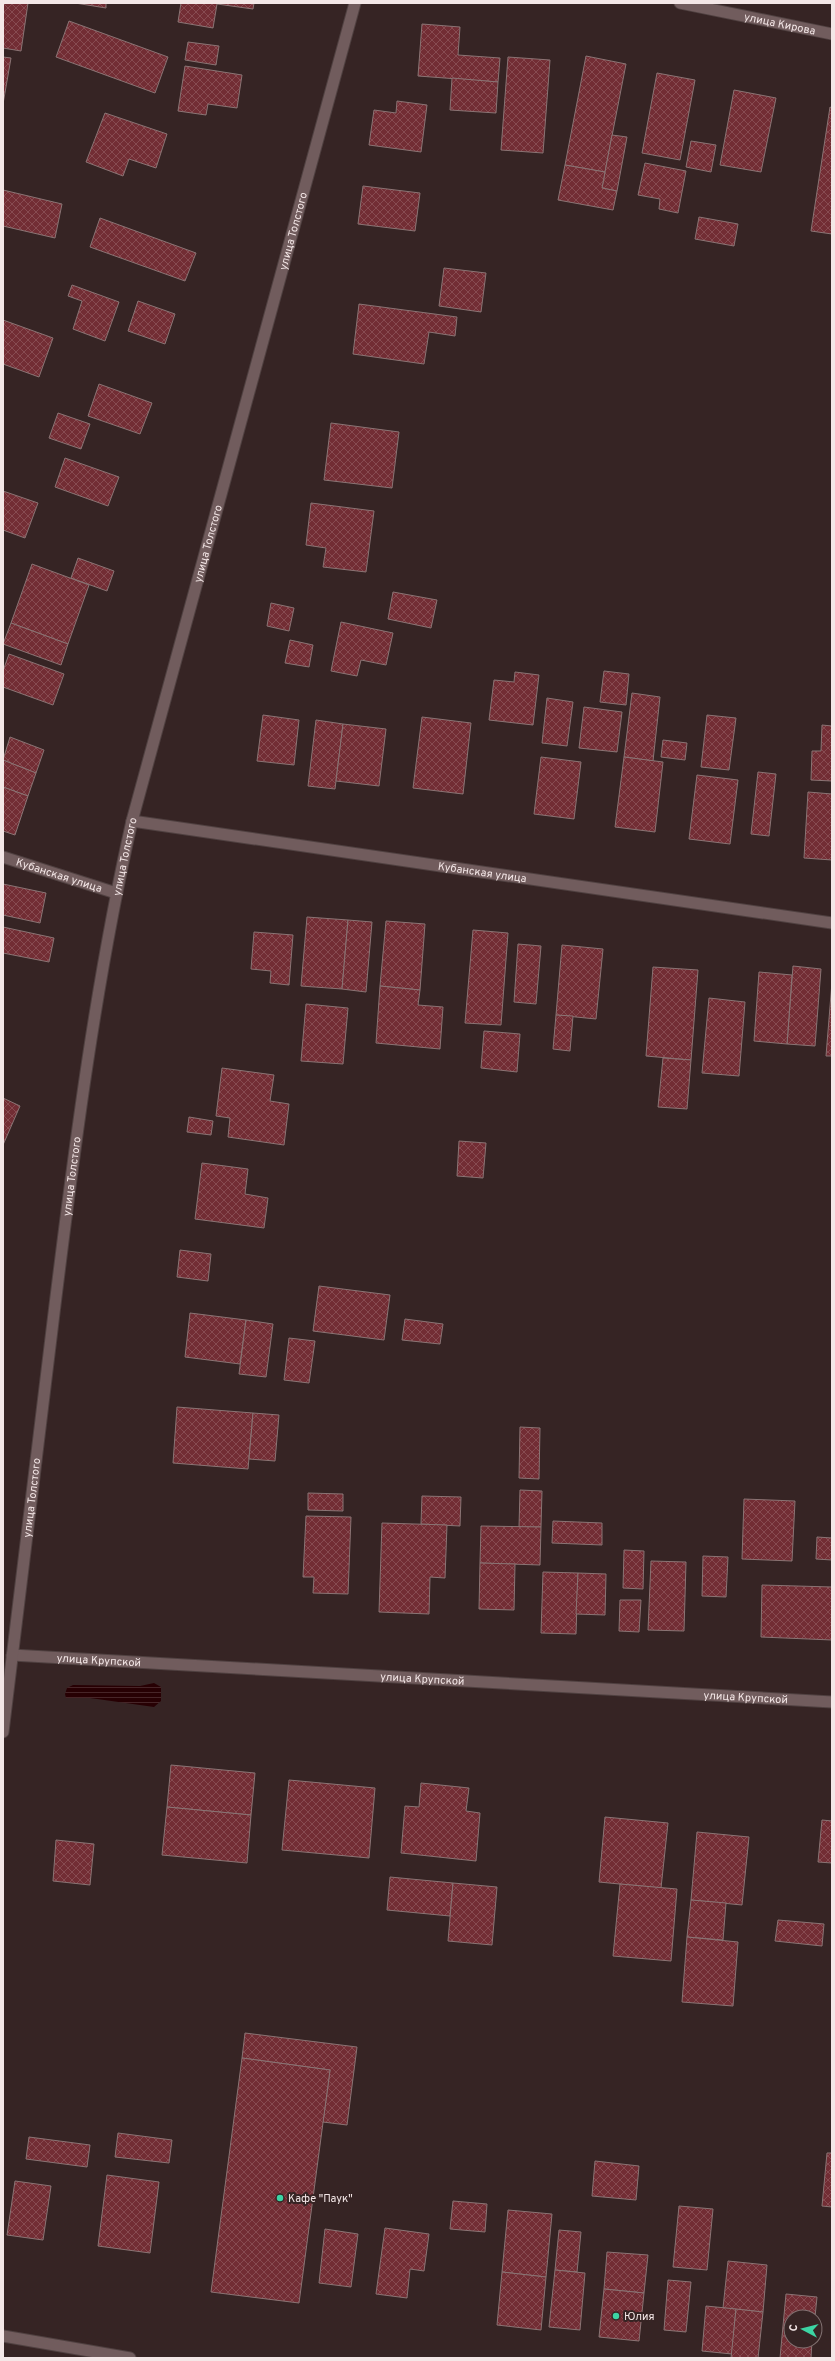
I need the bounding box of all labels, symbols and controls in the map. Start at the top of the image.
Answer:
street label: улица Кирова [743,10,817,39]
street label: улица Толстого [277,191,311,272]
street label: улица Толстого [191,503,226,584]
street label: улица Толстого [110,816,141,897]
street label: Кубанская улица [14,856,104,896]
street label: Кубанская улица [437,860,528,886]
street label: улица Толстого [60,1136,85,1217]
street label: улица Толстого [21,1457,44,1538]
street label: улица Крупской [56,1652,141,1670]
street label: улица Крупской [380,1670,465,1689]
street label: улица Крупской [703,1689,788,1707]
place label: Кафе "Паук" [288,2192,353,2206]
marker: Кафе "Паук" [275,2193,285,2203]
north arrow [783,2309,823,2349]
place label: Юлия [624,2310,655,2324]
marker: Юлия [611,2311,621,2321]
text: С [787,2324,801,2332]

